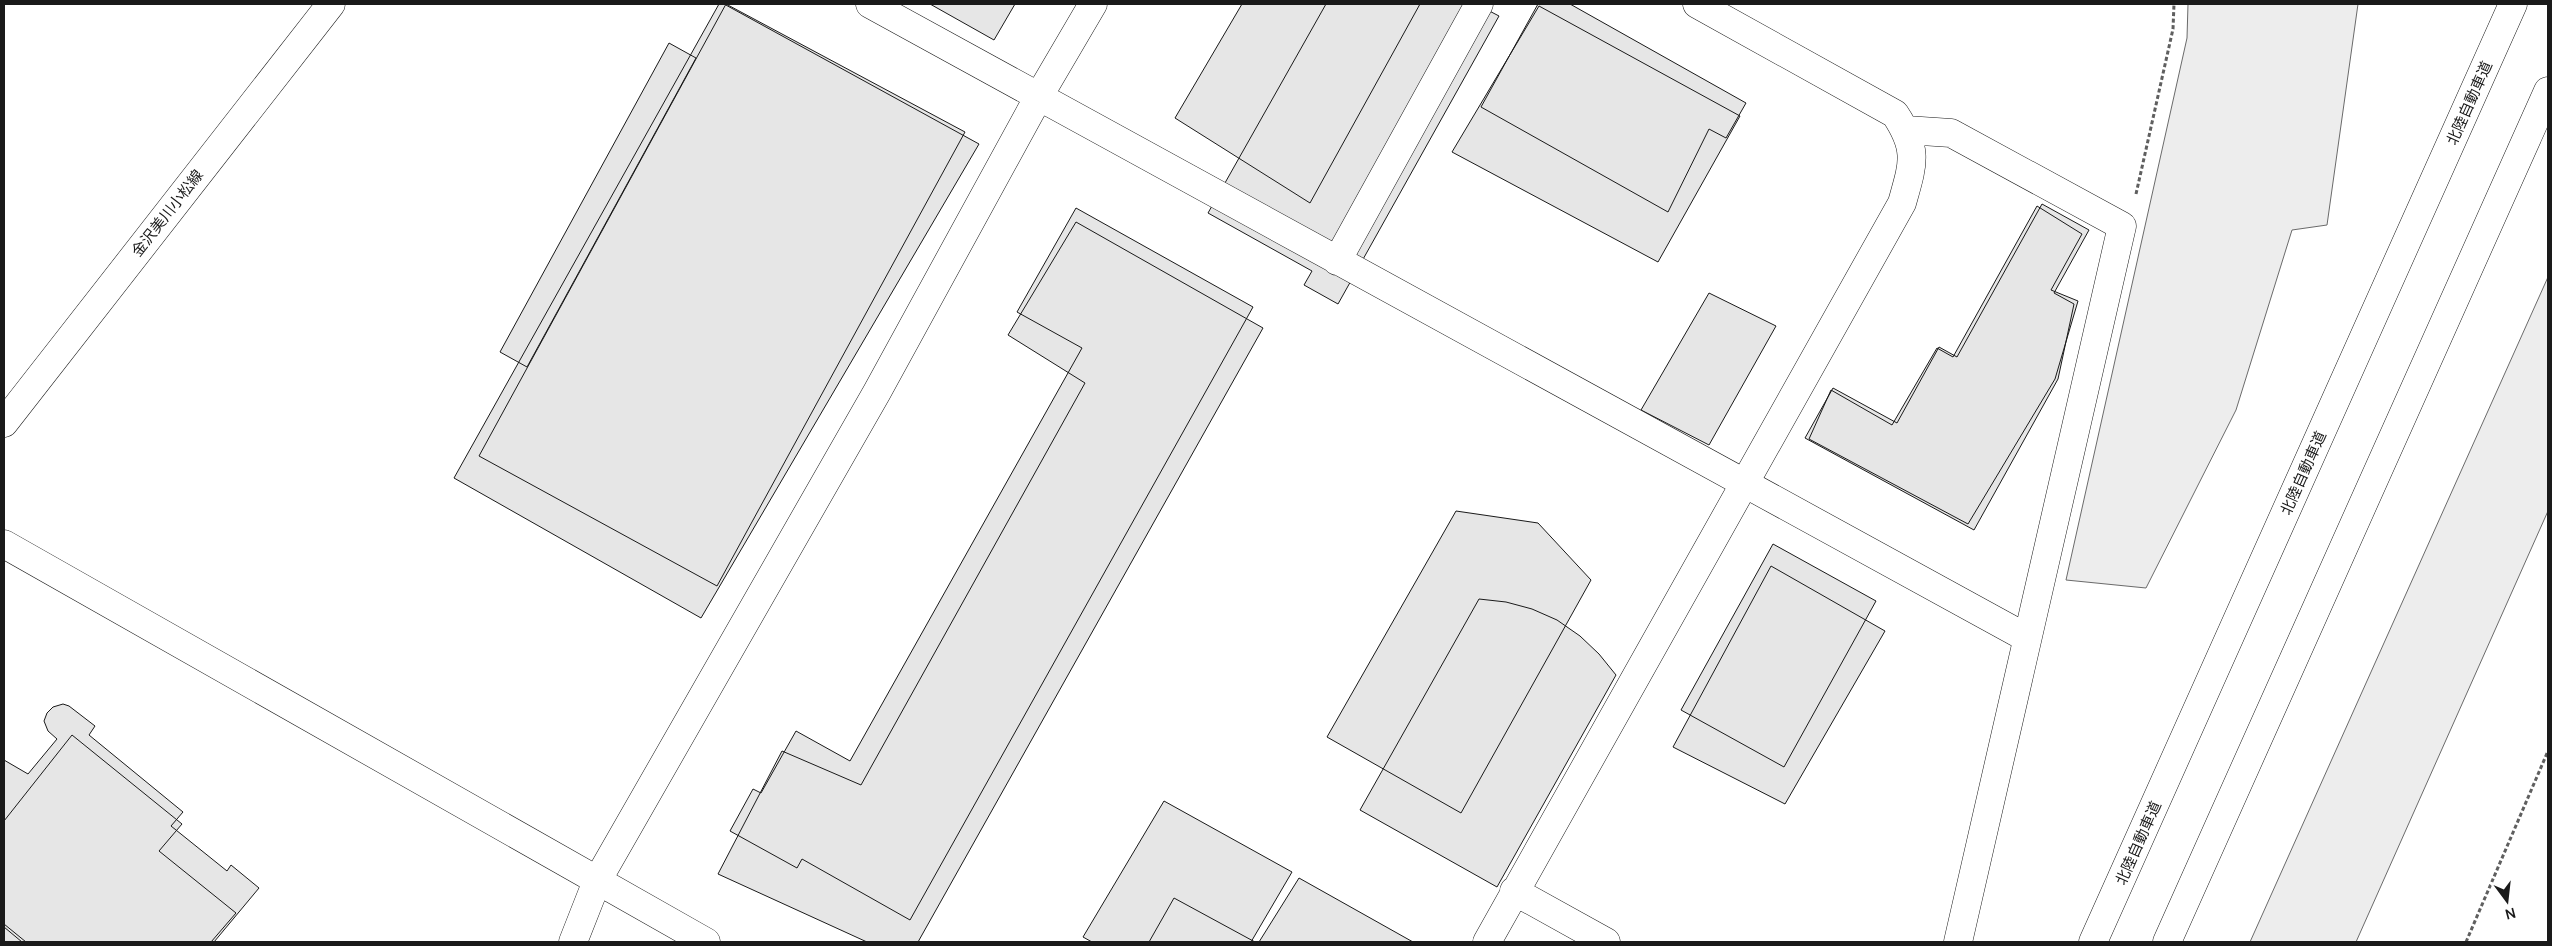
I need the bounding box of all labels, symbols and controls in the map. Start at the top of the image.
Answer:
street label: 北陸自動車道 [2441,58,2497,148]
street label: 金沢美川小松線 [126,165,208,261]
street label: 北陸自動車道 [2275,428,2331,518]
street label: 北陸自動車道 [2110,798,2166,888]
north arrow [2482,876,2532,926]
text: N [2503,904,2518,925]

